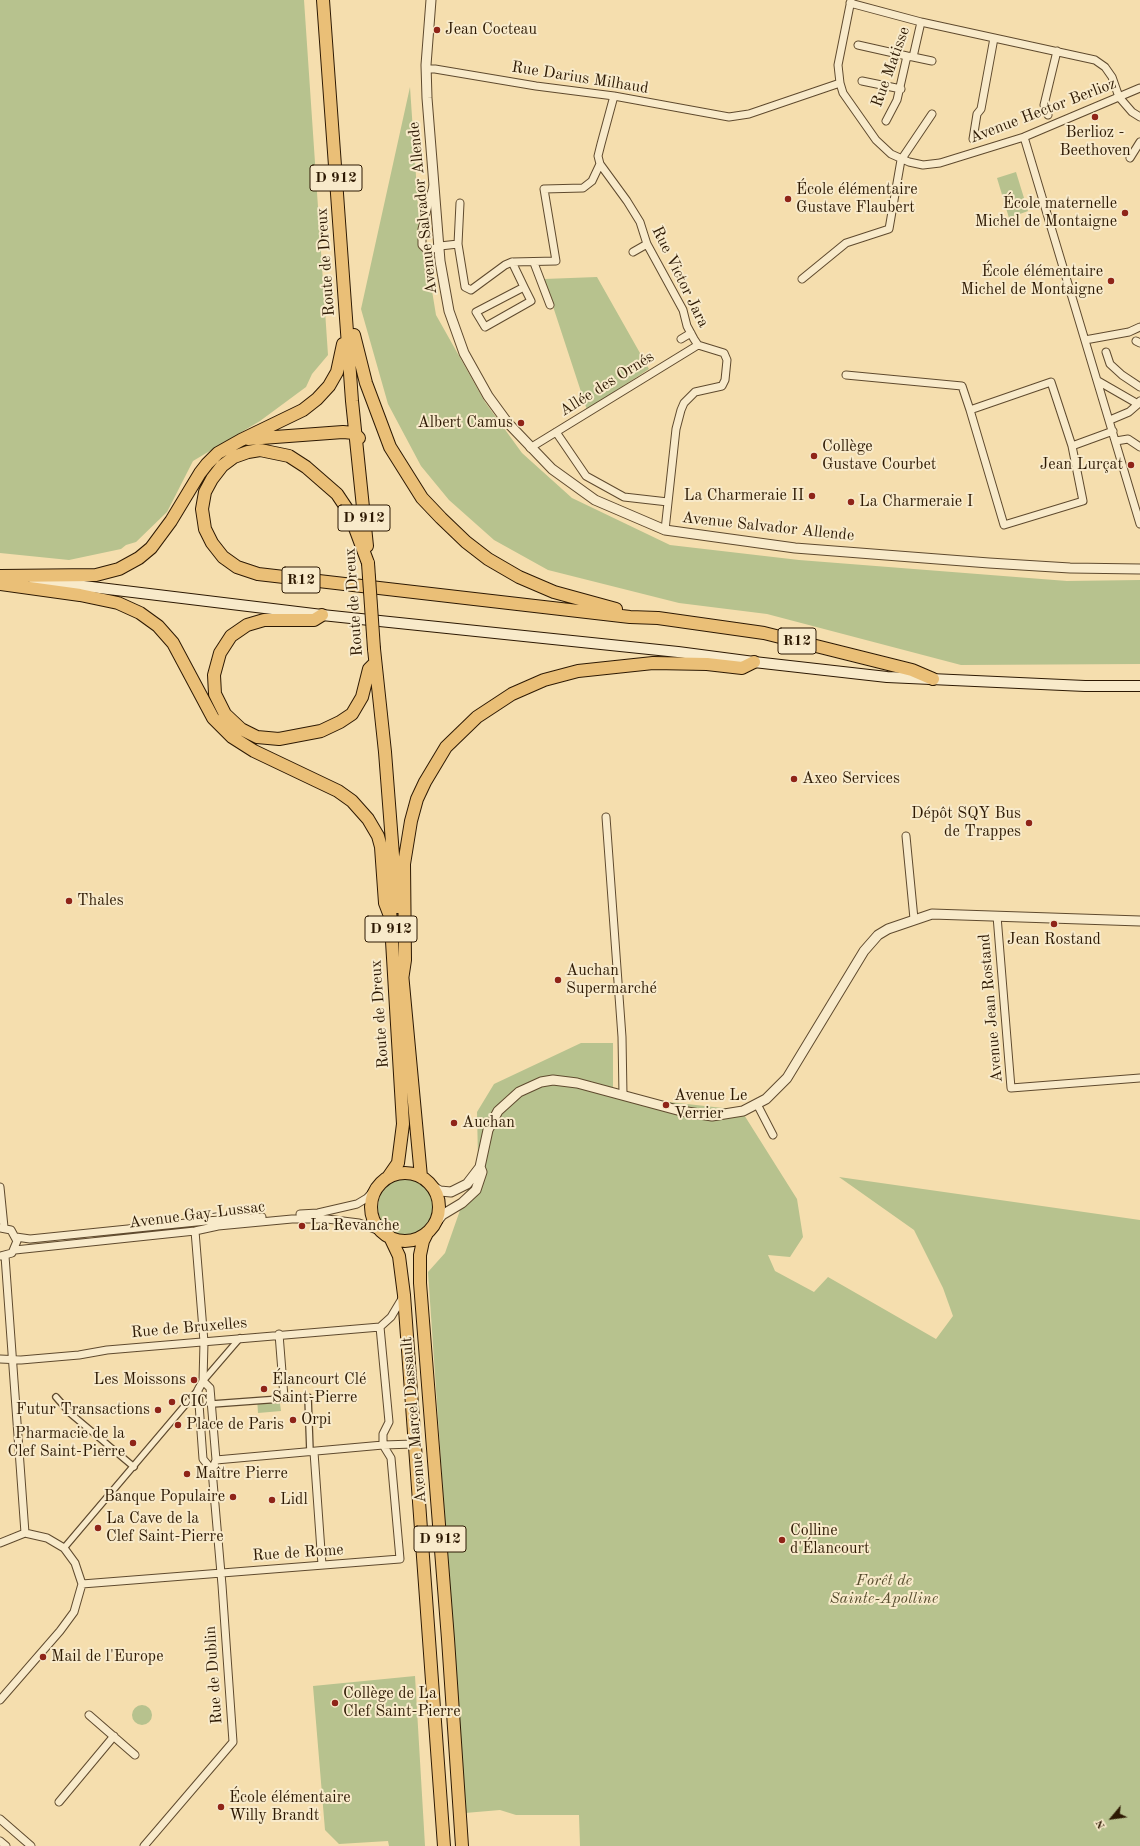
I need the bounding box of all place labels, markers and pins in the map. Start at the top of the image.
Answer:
place label: Jean Cocteau [445,20,537,40]
marker: Jean Cocteau [432,25,442,35]
marker: Berlioz - Beethoven [1090,112,1100,122]
place label: Berlioz - Beethoven [1059,123,1131,161]
place label: École élémentaire Gustave Flaubert [796,180,918,218]
marker: École élémentaire Gustave Flaubert [783,194,793,204]
place label: École maternelle Michel de Montaigne [975,194,1117,232]
marker: École maternelle Michel de Montaigne [1120,208,1130,218]
place label: École élémentaire Michel de Montaigne [961,262,1103,300]
marker: École élémentaire Michel de Montaigne [1106,276,1116,286]
place label: Albert Camus [417,413,513,433]
marker: Albert Camus [516,418,526,428]
place label: Collège Gustave Courbet [822,437,936,475]
marker: Collège Gustave Courbet [809,451,819,461]
place label: Jean Lurçat [1040,455,1123,475]
marker: Jean Lurçat [1126,460,1136,470]
place label: La Charmeraie II [684,486,804,506]
marker: La Charmeraie II [807,491,817,501]
place label: La Charmeraie I [859,492,973,512]
marker: La Charmeraie I [846,497,856,507]
place label: Axeo Services [802,769,900,789]
marker: Axeo Services [789,774,799,784]
place label: Dépôt SQY Bus de Trappes [911,804,1021,842]
marker: Dépôt SQY Bus de Trappes [1024,818,1034,828]
place label: Thales [77,891,124,911]
marker: Thales [64,896,74,906]
marker: Jean Rostand [1049,919,1059,929]
place label: Jean Rostand [1007,930,1101,950]
place label: Auchan Supermarché [566,961,657,999]
marker: Auchan Supermarché [553,975,563,985]
place label: Avenue Le Verrier [674,1086,747,1124]
marker: Avenue Le Verrier [661,1100,671,1110]
place label: Auchan [462,1113,515,1133]
marker: Auchan [449,1118,459,1128]
place label: La Revanche [310,1216,399,1236]
marker: La Revanche [297,1221,307,1231]
place label: Les Moissons [93,1370,186,1390]
place label: Élancourt Clé Saint-Pierre [272,1370,366,1408]
marker: Les Moissons [189,1375,199,1385]
marker: Élancourt Clé Saint-Pierre [259,1384,269,1394]
place label: CIC [180,1392,208,1412]
marker: CIC [167,1397,177,1407]
place label: Futur Transactions [16,1400,150,1420]
marker: Futur Transactions [153,1405,163,1415]
place label: Orpi [301,1410,331,1430]
place label: Place de Paris [186,1415,284,1435]
marker: Orpi [288,1415,298,1425]
marker: Place de Paris [173,1420,183,1430]
place label: Pharmacie de la Clef Saint-Pierre [7,1424,125,1462]
marker: Pharmacie de la Clef Saint-Pierre [128,1438,138,1448]
place label: Maître Pierre [195,1464,288,1484]
marker: Maître Pierre [182,1469,192,1479]
place label: Banque Populaire [104,1487,225,1507]
place label: Lidl [280,1490,308,1510]
marker: Banque Populaire [228,1492,238,1502]
marker: Lidl [267,1495,277,1505]
place label: La Cave de la Clef Saint-Pierre [106,1509,224,1547]
place label: Colline d'Élancourt [790,1521,870,1559]
marker: La Cave de la Clef Saint-Pierre [93,1523,103,1533]
marker: Colline d'Élancourt [777,1535,787,1545]
place label: Mail de l'Europe [51,1647,164,1667]
marker: Mail de l'Europe [38,1652,48,1662]
place label: Collège de La Clef Saint-Pierre [343,1684,461,1722]
marker: Collège de La Clef Saint-Pierre [330,1698,340,1708]
place label: École élémentaire Willy Brandt [229,1788,351,1826]
marker: École élémentaire Willy Brandt [216,1802,226,1812]

